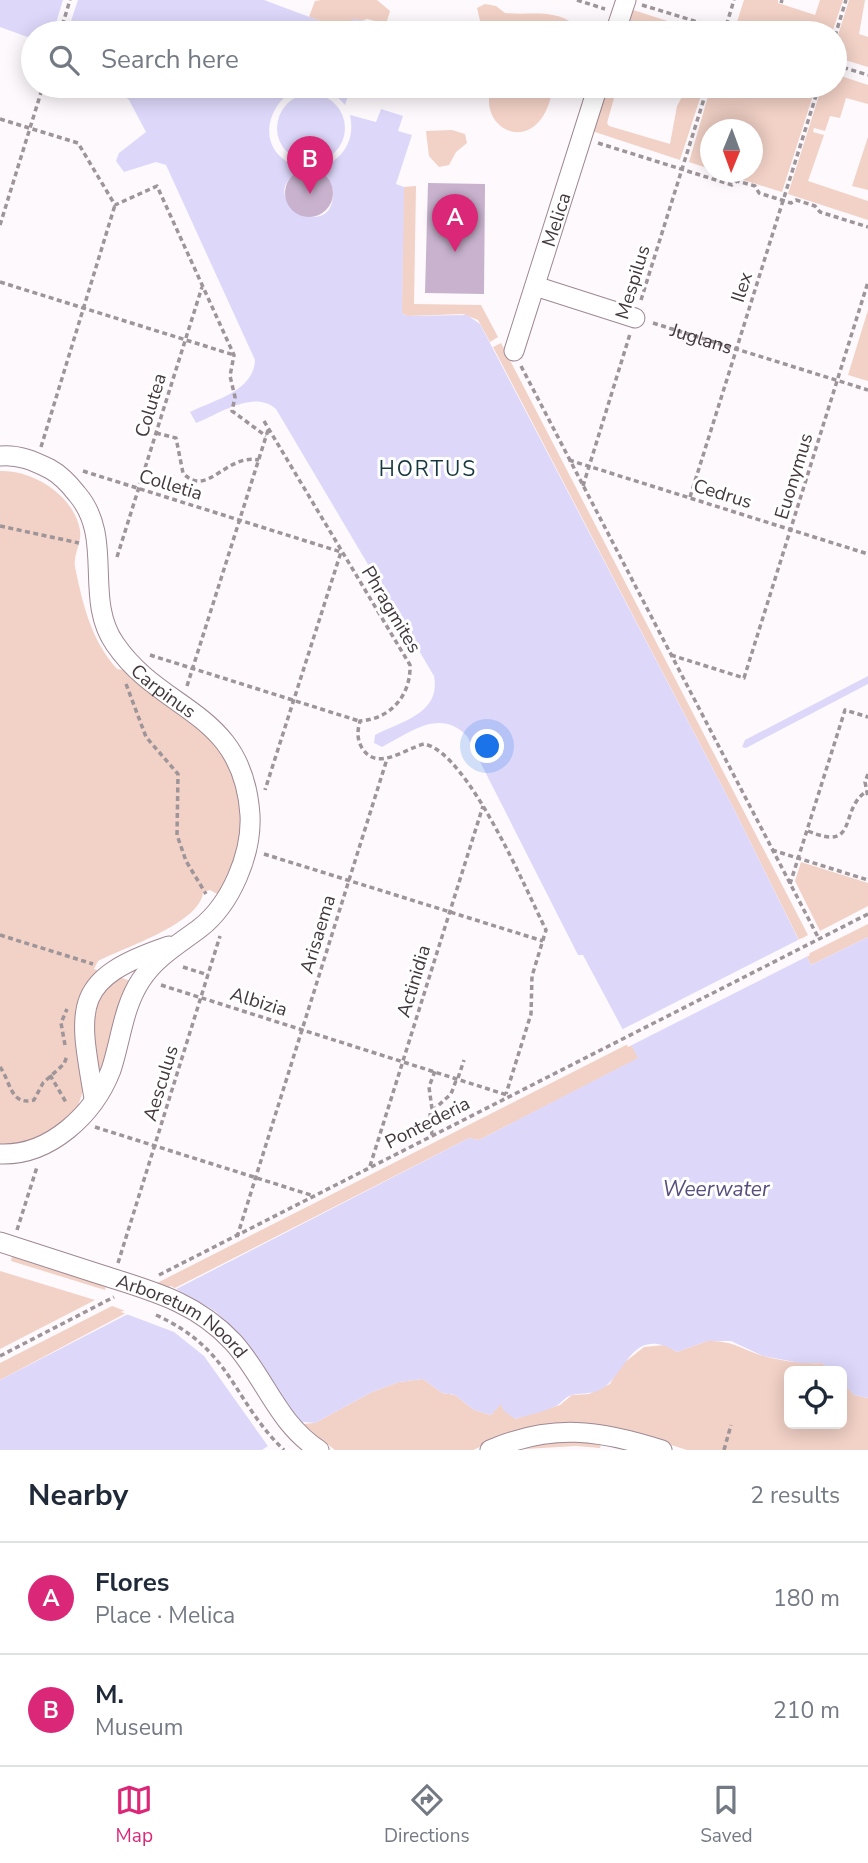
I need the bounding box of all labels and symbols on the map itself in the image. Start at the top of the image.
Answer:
north arrow [700,119,763,182]
pin: B [287,136,333,194]
street label: Melica [536,190,577,250]
pin: A [432,194,478,252]
street label: Mespilus [609,242,657,323]
street label: Ilex [725,269,759,306]
street label: Juglans [666,317,736,361]
street label: Colutea [129,370,173,441]
street label: Euonymus [769,430,819,523]
district label: HORTUS [379,455,477,483]
street label: Colletia [136,463,206,507]
street label: Cedrus [690,473,755,515]
street label: Phragmites [355,561,427,658]
street label: Carpinus [125,658,201,725]
your location [470,729,504,763]
street label: Arisaema [294,892,342,977]
street label: Actinidia [391,942,437,1021]
street label: Albizia [227,981,290,1023]
street label: Aesculus [137,1042,185,1124]
street label: Pontederia [381,1090,474,1155]
water label: Weerwater [663,1175,770,1203]
street label: Arboretum Noord [113,1268,253,1364]

